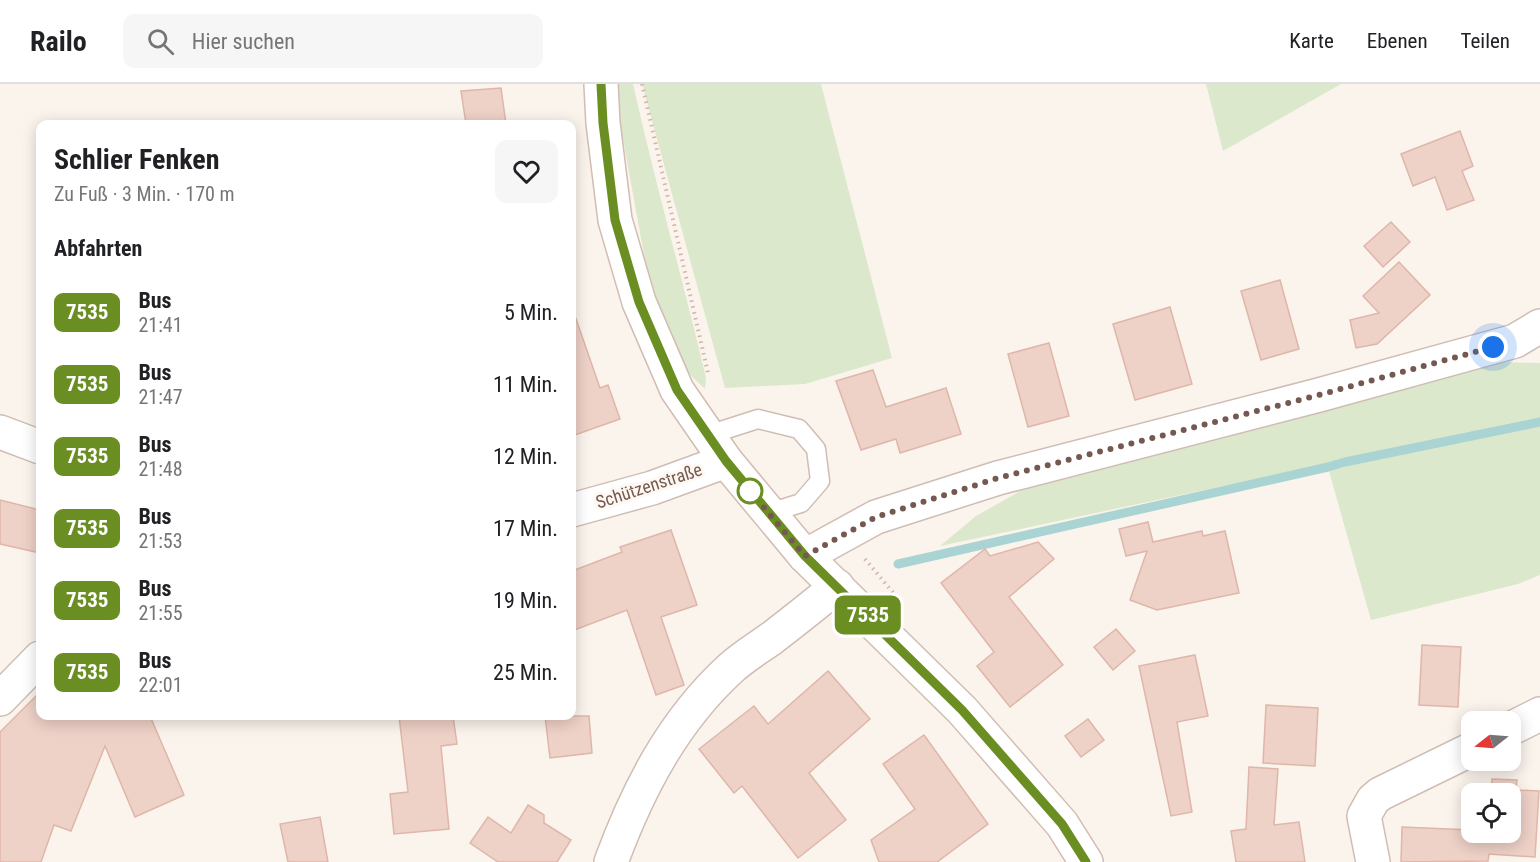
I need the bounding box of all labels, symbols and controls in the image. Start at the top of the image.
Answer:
search box [123,14,543,68]
text: Railo [30,25,87,58]
icon: search [144,25,177,58]
text: Hier suchen [192,29,295,54]
text: Karte [1289,29,1334,53]
text: Ebenen [1367,29,1428,53]
text: Teilen [1461,29,1510,53]
button: heart [495,140,558,203]
text: Schlier Fenken [54,143,220,176]
text: Zu Fuß · 3 Min. · 170 m [54,182,235,206]
text: Abfahrten [54,236,142,261]
text: Bus [138,288,172,313]
text: 7535 [66,300,108,324]
text: 5 Min. [504,300,558,325]
text: 21:41 [138,313,183,337]
your location [1478,332,1508,362]
text: Bus [138,360,172,385]
text: 7535 [66,372,108,396]
text: 11 Min. [493,372,558,397]
text: 21:47 [138,385,183,409]
text: Bus [138,432,172,457]
text: 7535 [66,444,108,468]
text: 12 Min. [493,444,558,469]
text: 21:48 [138,457,183,481]
street label: Schützenstraße [593,458,705,513]
unlabelled marker [737,478,763,504]
text: Bus [138,504,172,529]
text: 7535 [66,516,108,540]
text: 17 Min. [493,516,558,541]
text: 21:53 [138,529,183,553]
text: Bus [138,576,172,601]
text: 7535 [66,588,108,612]
text: 19 Min. [493,588,558,613]
line badge: 7535 [826,596,910,634]
text: 21:55 [138,601,183,625]
text: 7535 [847,603,889,627]
text: Bus [138,648,172,673]
text: 7535 [66,660,108,684]
text: 25 Min. [493,660,558,685]
text: 22:01 [138,673,183,697]
north arrow [1461,711,1521,771]
map controls [1461,711,1521,843]
button: locate [1461,783,1521,843]

